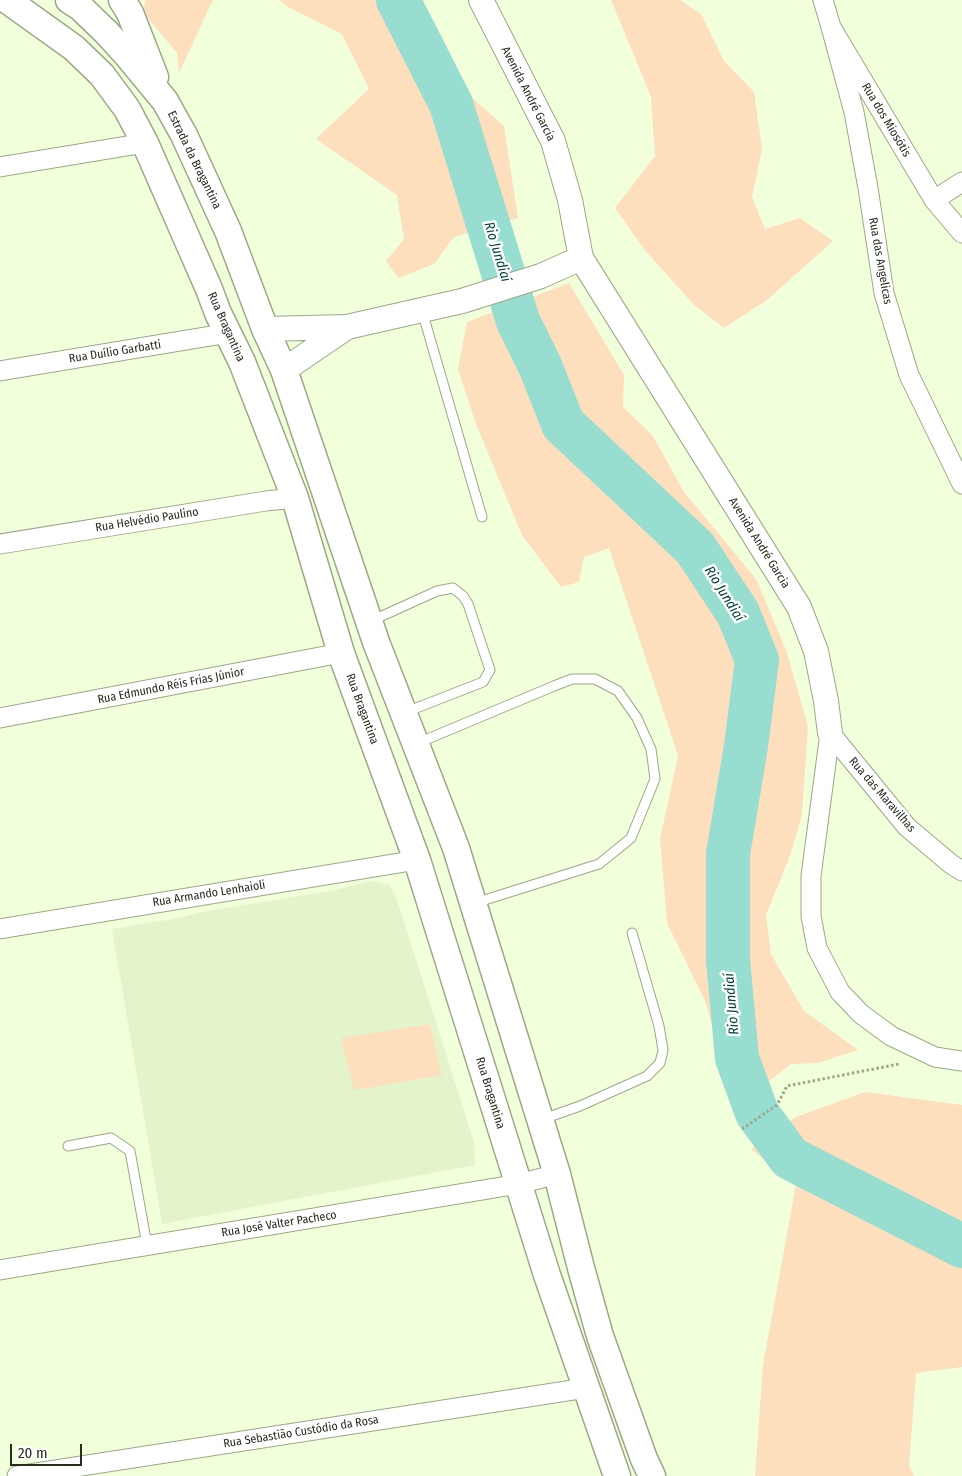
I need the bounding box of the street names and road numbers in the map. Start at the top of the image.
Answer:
street label: Avenida André Garcia [498,44,558,144]
street label: Rua dos Miosótis [858,80,914,160]
street label: Estrada da Bragantina [164,109,224,211]
street label: Rua das Angelicas [865,217,895,305]
street label: Rua Bragantina [204,290,248,364]
street label: Rua Duílio Garbatti [68,338,162,366]
street label: Avenida André Garcia [725,495,793,591]
street label: Rua Helvédio Paulino [94,505,200,535]
street label: Rua Edmundo Réis Frias Júnior [96,665,246,707]
street label: Rua Bragantina [343,672,381,746]
street label: Rua das Maravilhas [846,755,918,835]
street label: Rua Armando Lenhaioli [152,878,266,910]
street label: Rua Bragantina [472,1055,508,1131]
street label: Rua José Valter Pacheco [220,1208,338,1240]
street label: Rua Sebastião Custódio da Rosa [222,1413,380,1451]

